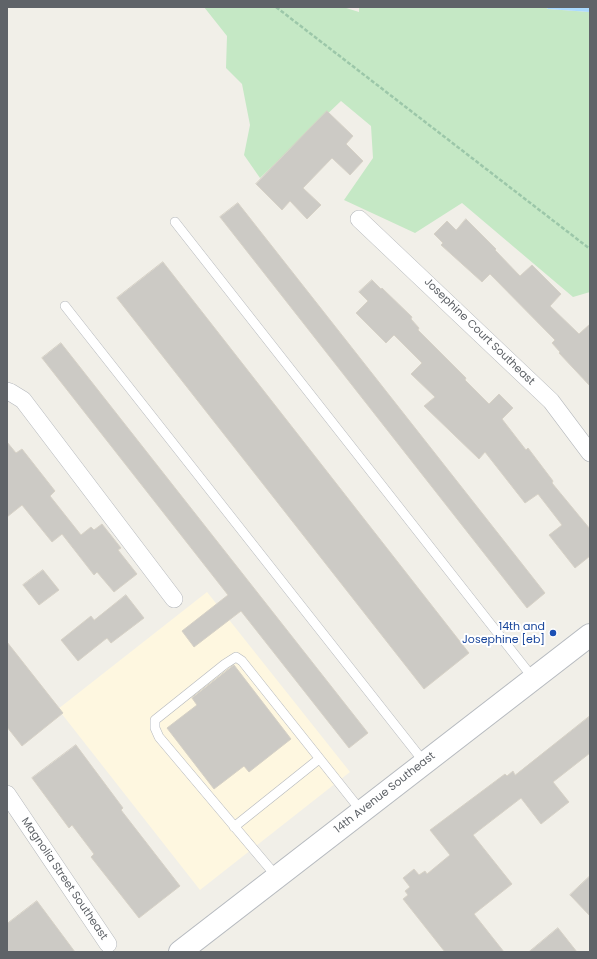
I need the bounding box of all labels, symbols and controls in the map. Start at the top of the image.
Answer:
street label: Josephine Court Southeast [421,276,537,388]
place label: 14th and Josephine [eb] [462,620,545,646]
marker: 14th and Josephine [eb] [548,628,558,638]
street label: 14th Avenue Southeast [332,750,438,836]
street label: Magnolia Street Southeast [18,815,110,943]

